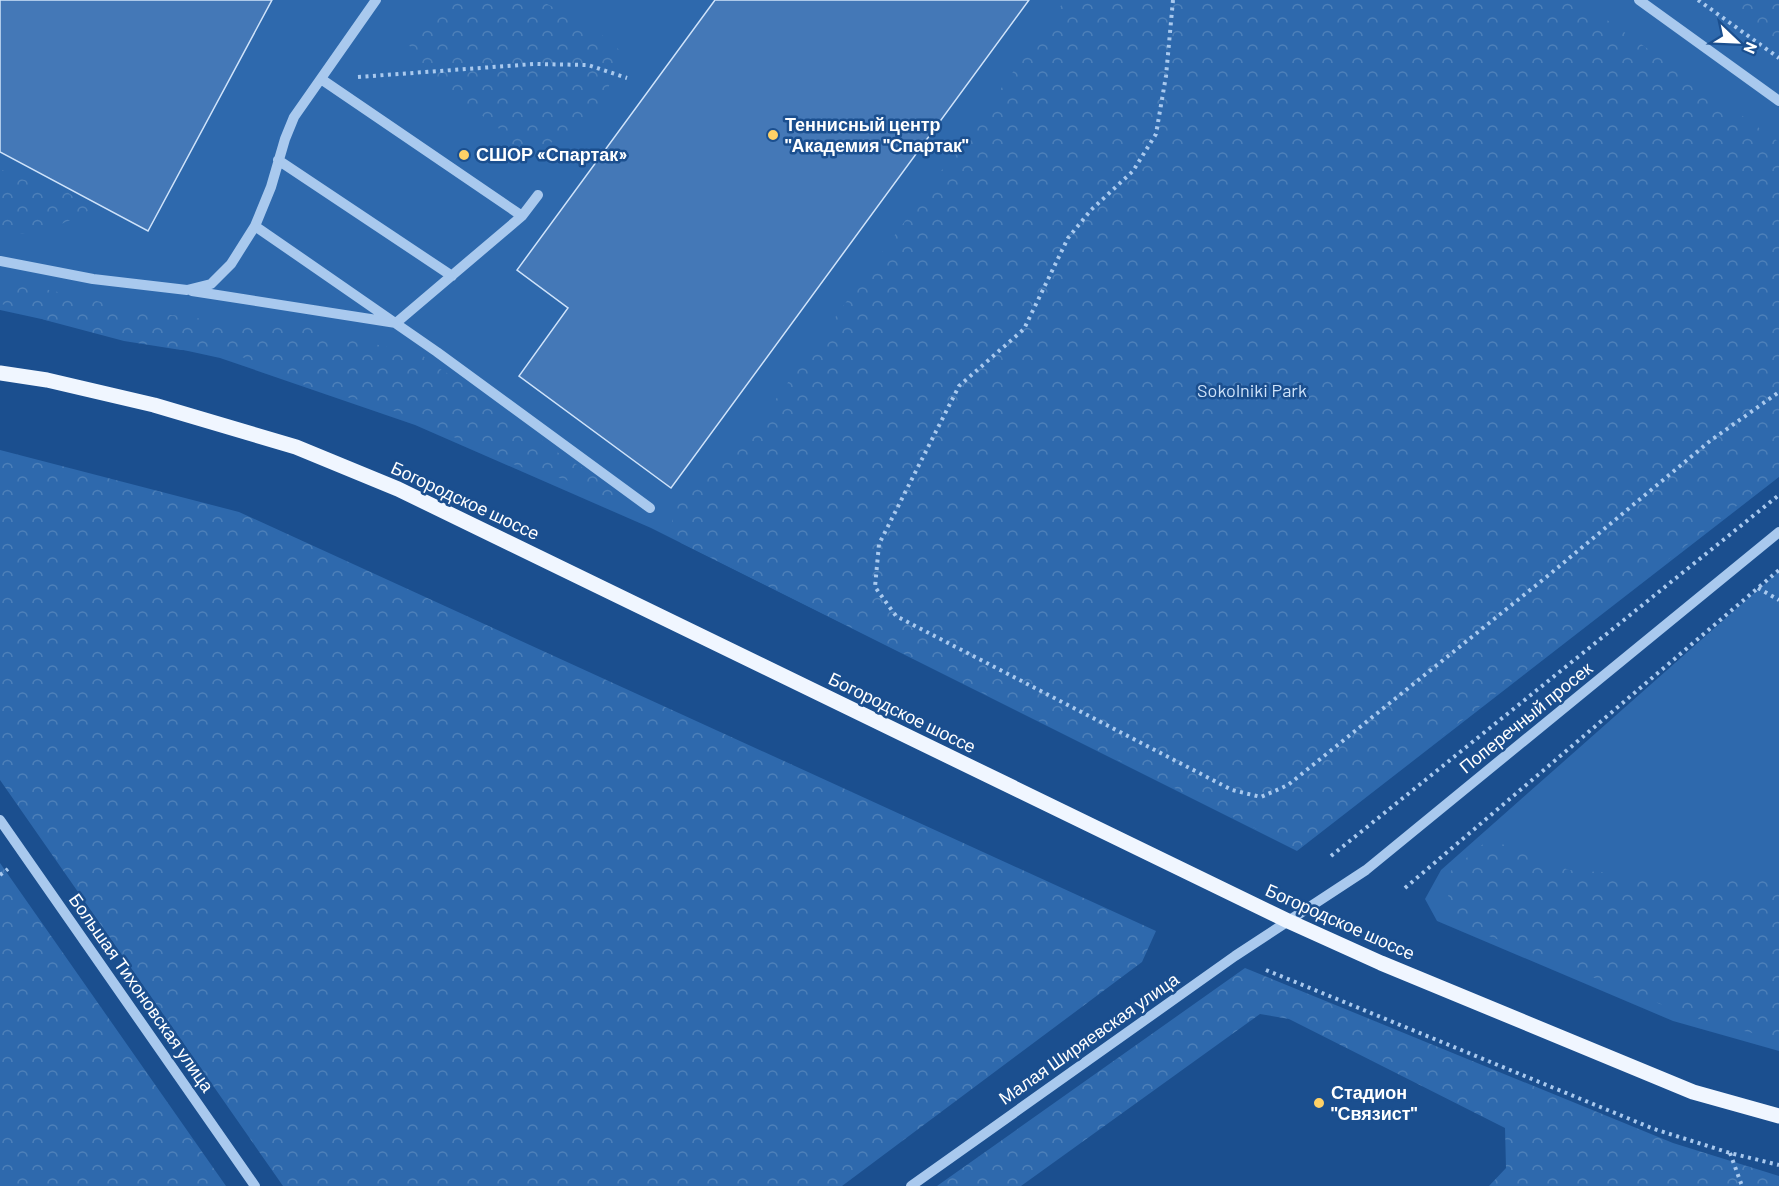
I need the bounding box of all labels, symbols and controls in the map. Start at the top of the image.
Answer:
north arrow [1707,12,1767,72]
text: N [1740,39,1762,57]
place label: Теннисный центр "Академия "Спартак" [785,113,969,156]
marker: Теннисный центр "Академия "Спартак" [766,128,780,142]
place label: СШОР «Спартак» [476,143,628,165]
marker: СШОР «Спартак» [457,148,471,162]
park label: Sokolniki Park [1197,379,1307,401]
street label: Богородское шоссе [388,456,543,544]
street label: Поперечный просек [1454,657,1596,778]
street label: Богородское шоссе [825,667,980,757]
street label: Богородское шоссе [1262,878,1419,964]
street label: Большая Тихоновская улица [65,889,220,1097]
street label: Малая Ширяевская улица [994,967,1183,1109]
place label: Стадион "Связист" [1331,1081,1418,1124]
marker: Стадион "Связист" [1312,1096,1326,1110]

